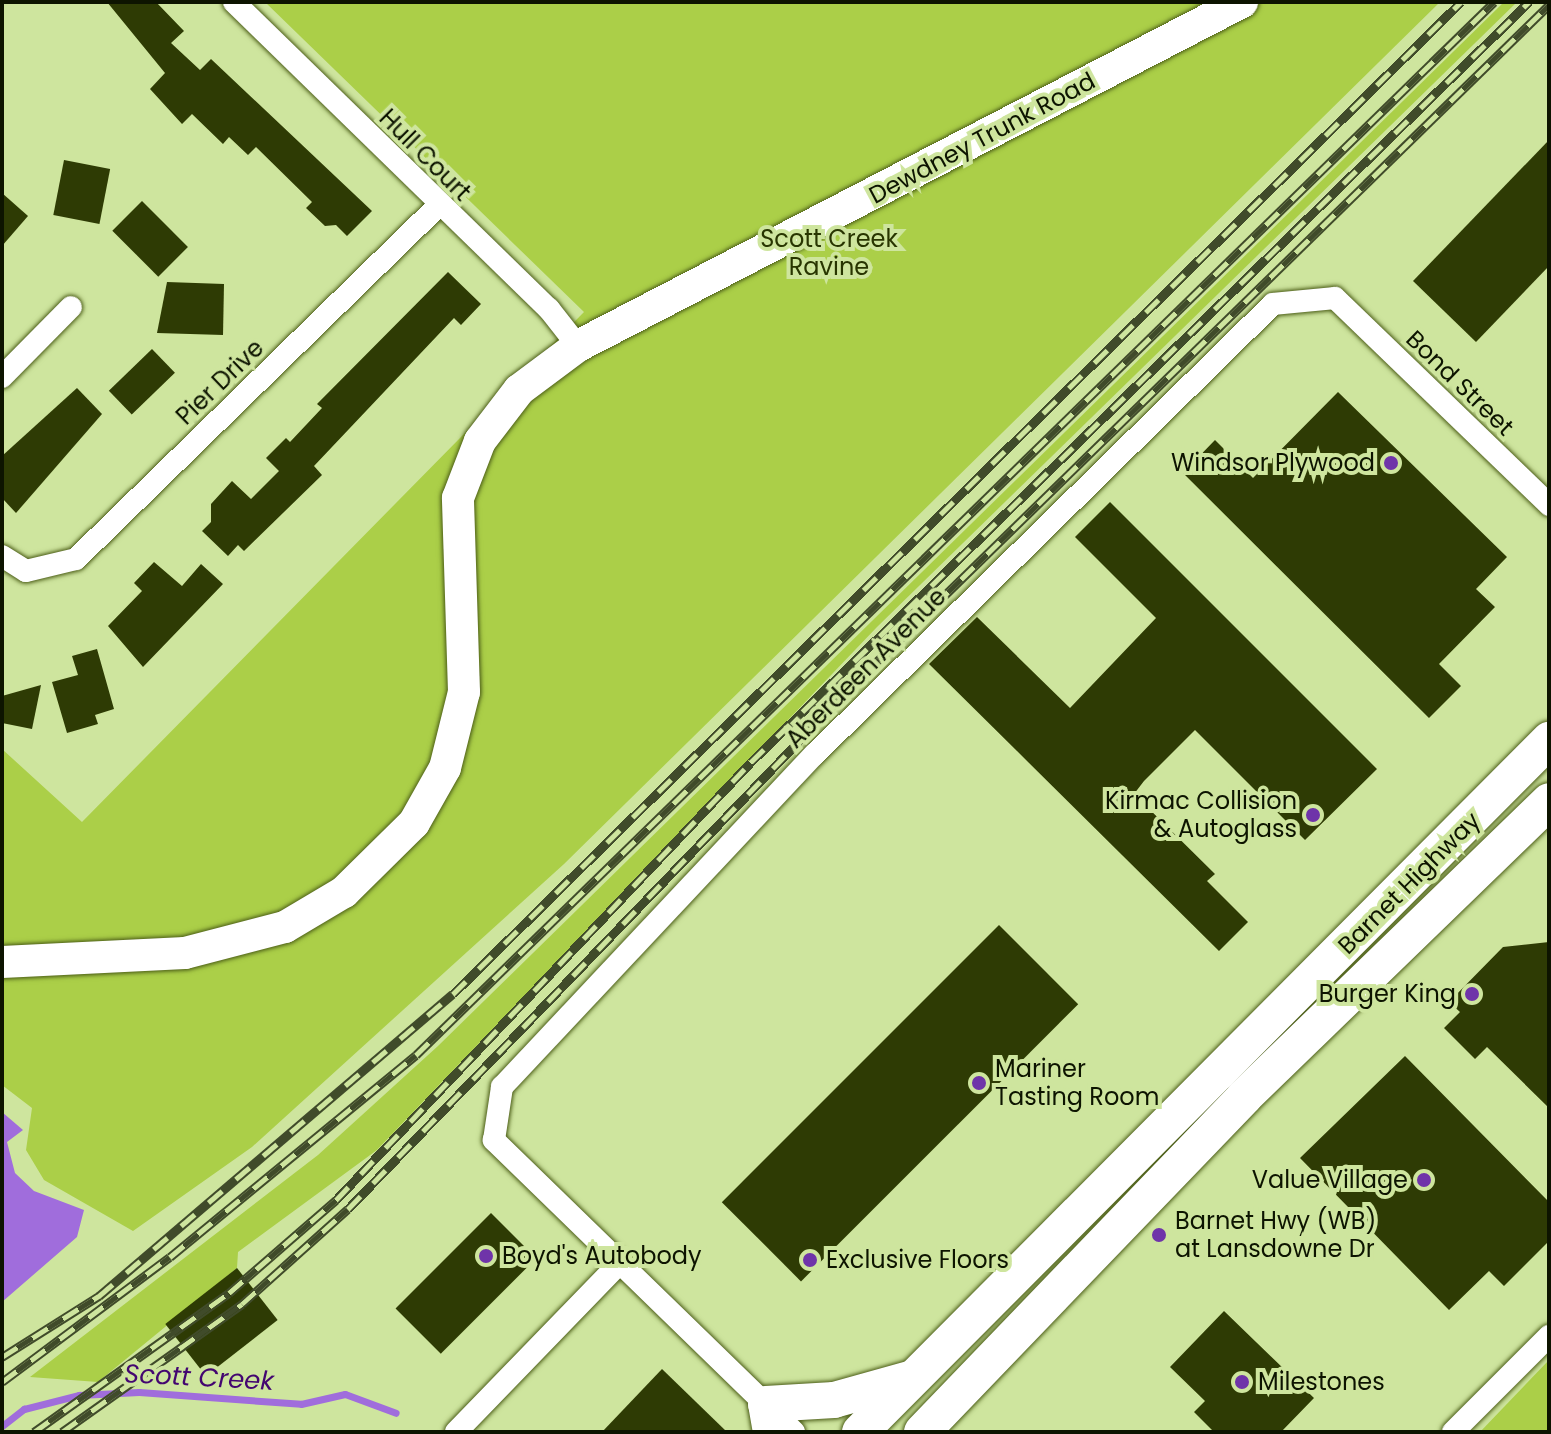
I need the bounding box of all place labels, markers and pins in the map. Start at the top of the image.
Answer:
place label: Windsor Plywood [1171,449,1375,477]
marker: Windsor Plywood [1382,454,1400,472]
place label: Kirmac Collision & Autoglass [1105,787,1297,843]
marker: Kirmac Collision & Autoglass [1304,806,1322,824]
place label: Burger King [1319,980,1456,1008]
marker: Burger King [1463,985,1481,1003]
place label: Mariner Tasting Room [995,1055,1159,1111]
marker: Mariner Tasting Room [970,1074,988,1092]
place label: Value Village [1252,1166,1408,1194]
marker: Value Village [1415,1171,1433,1189]
place label: Barnet Hwy (WB) at Lansdowne Dr [1175,1207,1376,1263]
marker: Barnet Hwy (WB) at Lansdowne Dr [1150,1226,1168,1244]
place label: Boyd's Autobody [502,1242,702,1270]
place label: Exclusive Floors [826,1246,1009,1274]
marker: Boyd's Autobody [477,1247,495,1265]
marker: Exclusive Floors [801,1251,819,1269]
place label: Milestones [1258,1368,1385,1396]
marker: Milestones [1233,1373,1251,1391]

